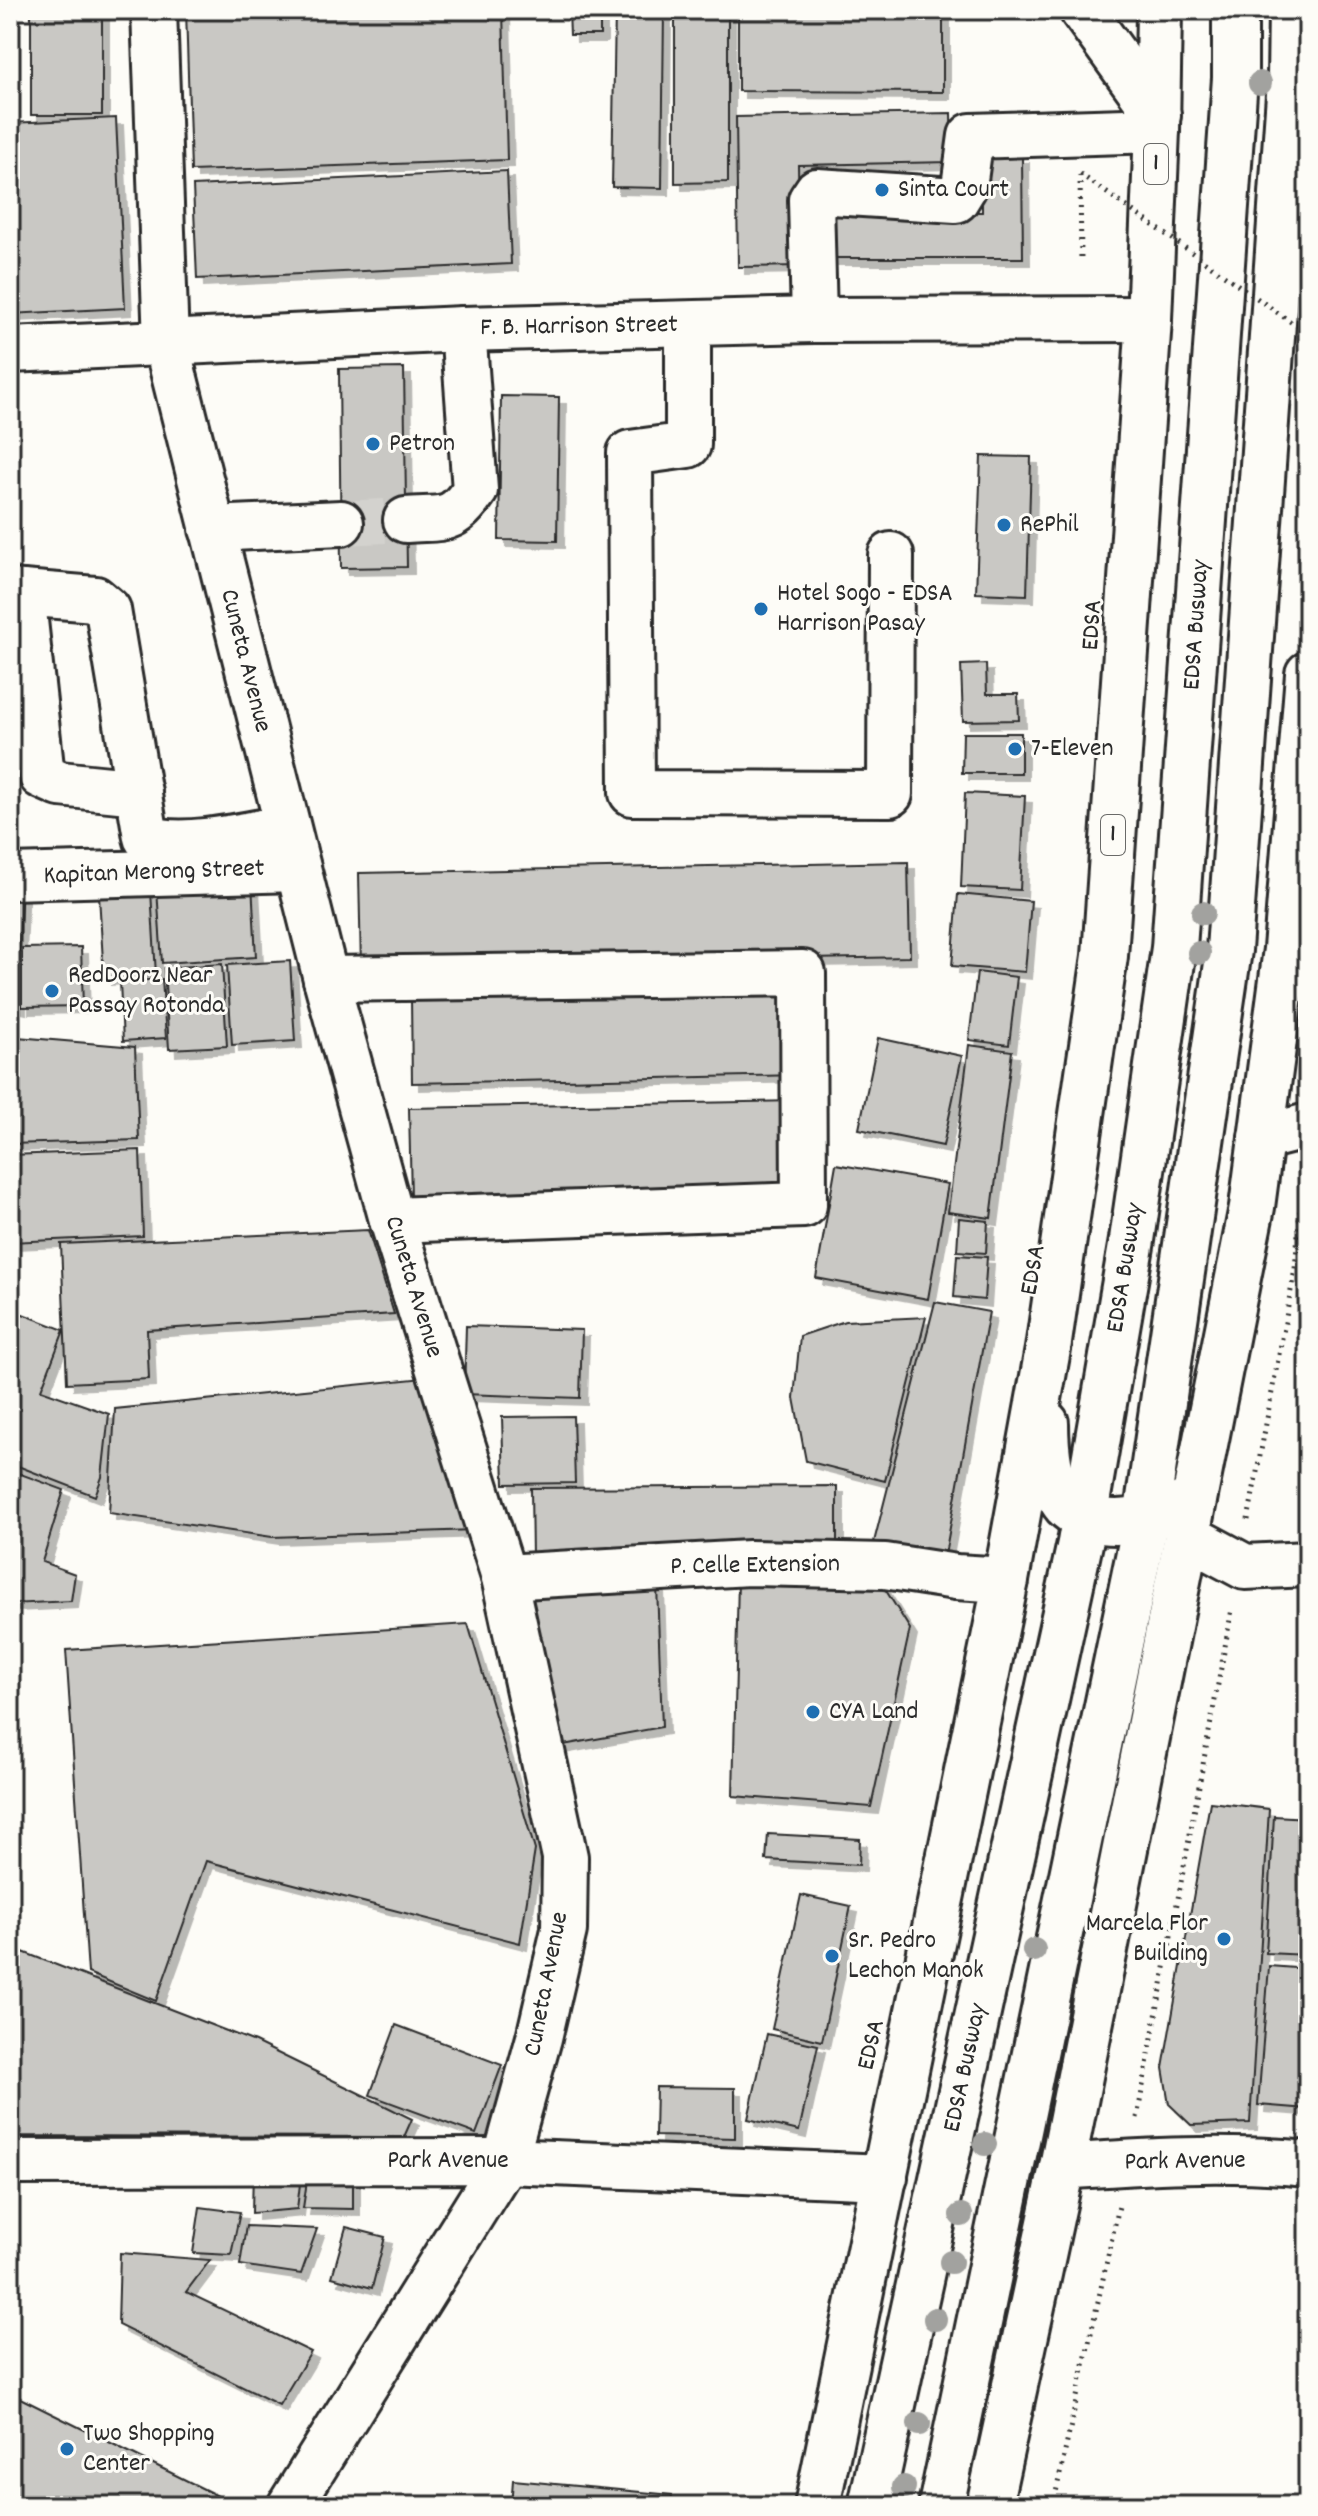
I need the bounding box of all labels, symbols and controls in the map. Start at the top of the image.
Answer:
road number: 1 [1144,144,1168,184]
place label: Sinta Court [898,172,1009,209]
marker: Sinta Court [873,181,891,199]
street label: F. B. Harrison Street [480,307,679,347]
place label: Petron [389,426,455,463]
marker: Petron [364,435,382,453]
place label: RePhil [1020,507,1079,544]
marker: RePhil [995,516,1013,534]
street label: EDSA Busway [1174,558,1220,692]
place label: Hotel Sogo - EDSA Harrison Pasay [777,576,953,643]
street label: Cuneta Avenue [209,586,281,736]
street label: EDSA [1073,598,1113,652]
marker: Hotel Sogo - EDSA Harrison Pasay [752,600,770,618]
place label: 7-Eleven [1031,731,1114,768]
marker: 7-Eleven [1006,740,1024,758]
road number: 1 [1101,815,1125,855]
street label: Kapitan Merong Street [43,851,266,895]
place label: RedDoorz Near Passay Rotonda [68,958,225,1025]
marker: RedDoorz Near Passay Rotonda [43,982,61,1000]
street label: EDSA Busway [1097,1200,1155,1335]
street label: Cuneta Avenue [374,1212,452,1362]
street label: EDSA [1011,1242,1057,1298]
street label: P. Celle Extension [670,1546,840,1586]
place label: CYA Land [829,1694,919,1731]
marker: CYA Land [804,1703,822,1721]
place label: Marcela Flor Building [1086,1906,1208,1973]
street label: Cuneta Avenue [515,1909,579,2059]
place label: Sr. Pedro Lechon Manok [848,1923,984,1990]
marker: Marcela Flor Building [1215,1930,1233,1948]
marker: Sr. Pedro Lechon Manok [823,1947,841,1965]
street label: EDSA Busway [934,2000,998,2136]
street label: EDSA [848,2016,896,2074]
street label: Park Avenue [1124,2142,1246,2182]
street label: Park Avenue [387,2143,509,2180]
place label: Two Shopping Center [83,2416,215,2483]
marker: Two Shopping Center [58,2440,76,2458]

